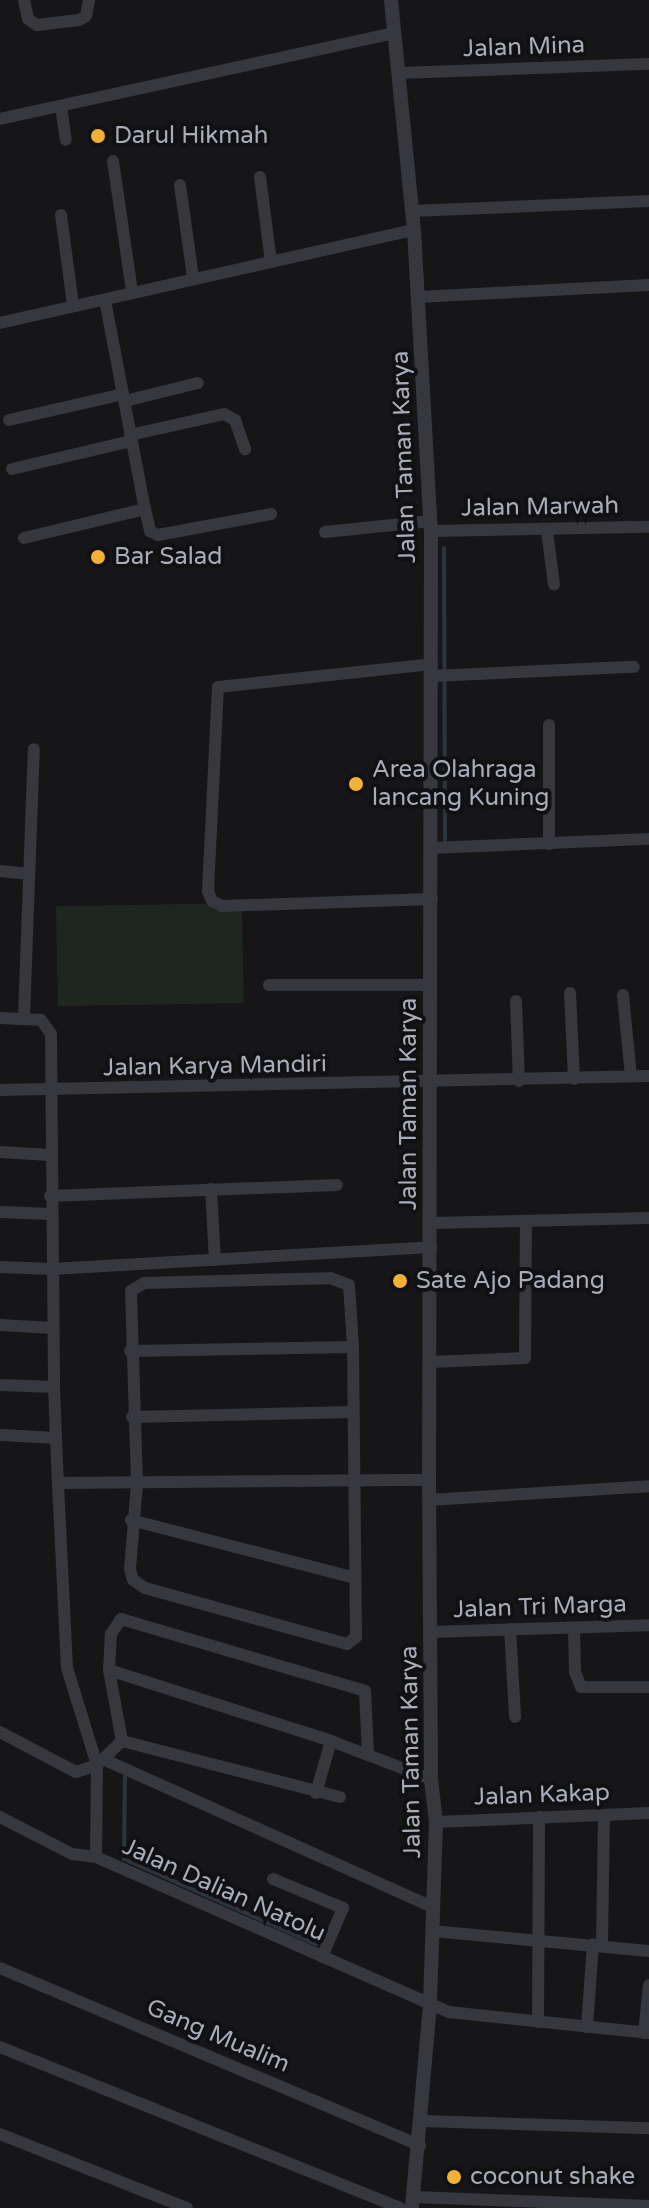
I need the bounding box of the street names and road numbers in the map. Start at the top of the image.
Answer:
street label: Jalan Mina [463,30,585,64]
street label: Jalan Taman Karya [386,350,422,564]
street label: Jalan Marwah [461,491,619,523]
street label: Jalan Taman Karya [395,998,423,1210]
street label: Jalan Karya Mandiri [103,1050,327,1082]
street label: Jalan Tri Marga [453,1590,627,1624]
street label: Jalan Taman Karya [395,1645,427,1859]
street label: Jalan Kakap [474,1778,610,1812]
street label: Jalan Dalian Natolu [118,1832,330,1948]
street label: Gang Mualim [142,1993,294,2079]

